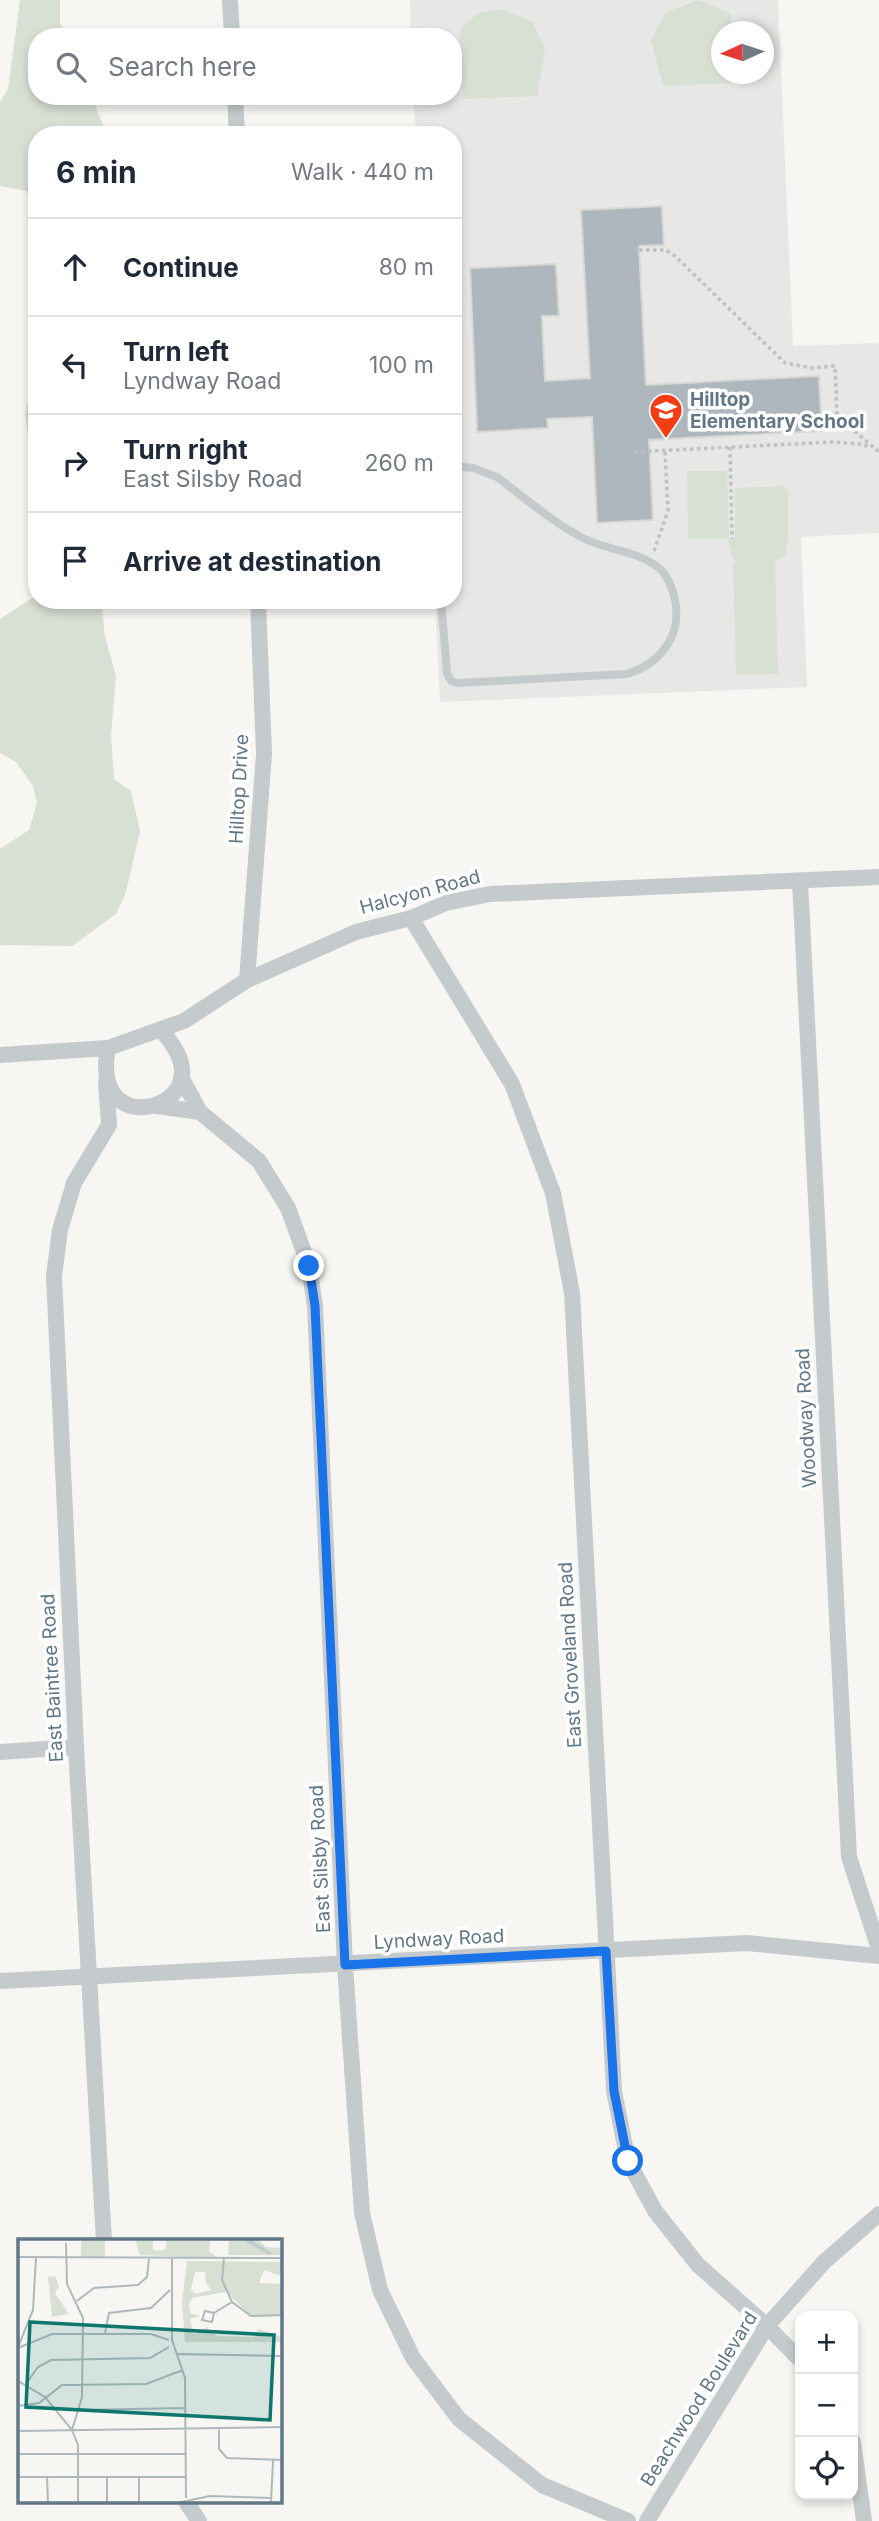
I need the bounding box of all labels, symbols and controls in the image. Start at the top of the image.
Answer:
north arrow [711,21,774,84]
search box [28,28,462,105]
icon: search [52,48,90,86]
text: Search here [108,51,257,82]
text: 6 min [56,154,137,190]
text: Walk · 440 m [291,158,434,186]
icon: ahead [56,248,94,286]
text: Continue [123,252,239,283]
text: 80 m [379,253,434,281]
text: Turn left [123,336,229,367]
icon: left [56,346,94,384]
text: 100 m [369,351,434,379]
text: Lyndway Road [123,367,281,395]
place label: Hilltop Elementary School [690,388,864,433]
school or university icon: Hilltop Elementary School [647,391,685,440]
text: Turn right [123,434,248,465]
icon: right [56,444,94,482]
text: 260 m [365,449,434,477]
text: East Silsby Road [123,465,302,493]
icon: arrive [56,542,94,580]
text: Arrive at destination [123,546,382,577]
street label: Hilltop Drive [225,734,253,844]
street label: Halcyon Road [357,865,483,919]
route end [293,1250,324,1281]
street label: Woodway Road [791,1348,821,1488]
street label: East Groveland Road [554,1561,586,1749]
street label: East Baintree Road [36,1593,68,1763]
street label: East Silsby Road [305,1784,335,1934]
street label: Lyndway Road [373,1924,505,1954]
route start [612,2145,643,2176]
inset map [18,2239,282,2504]
street label: Beachwood Boulevard [636,2307,762,2491]
map controls [795,2311,858,2500]
button: + [795,2311,858,2374]
button: − [795,2374,858,2437]
button: locate [795,2437,858,2500]

